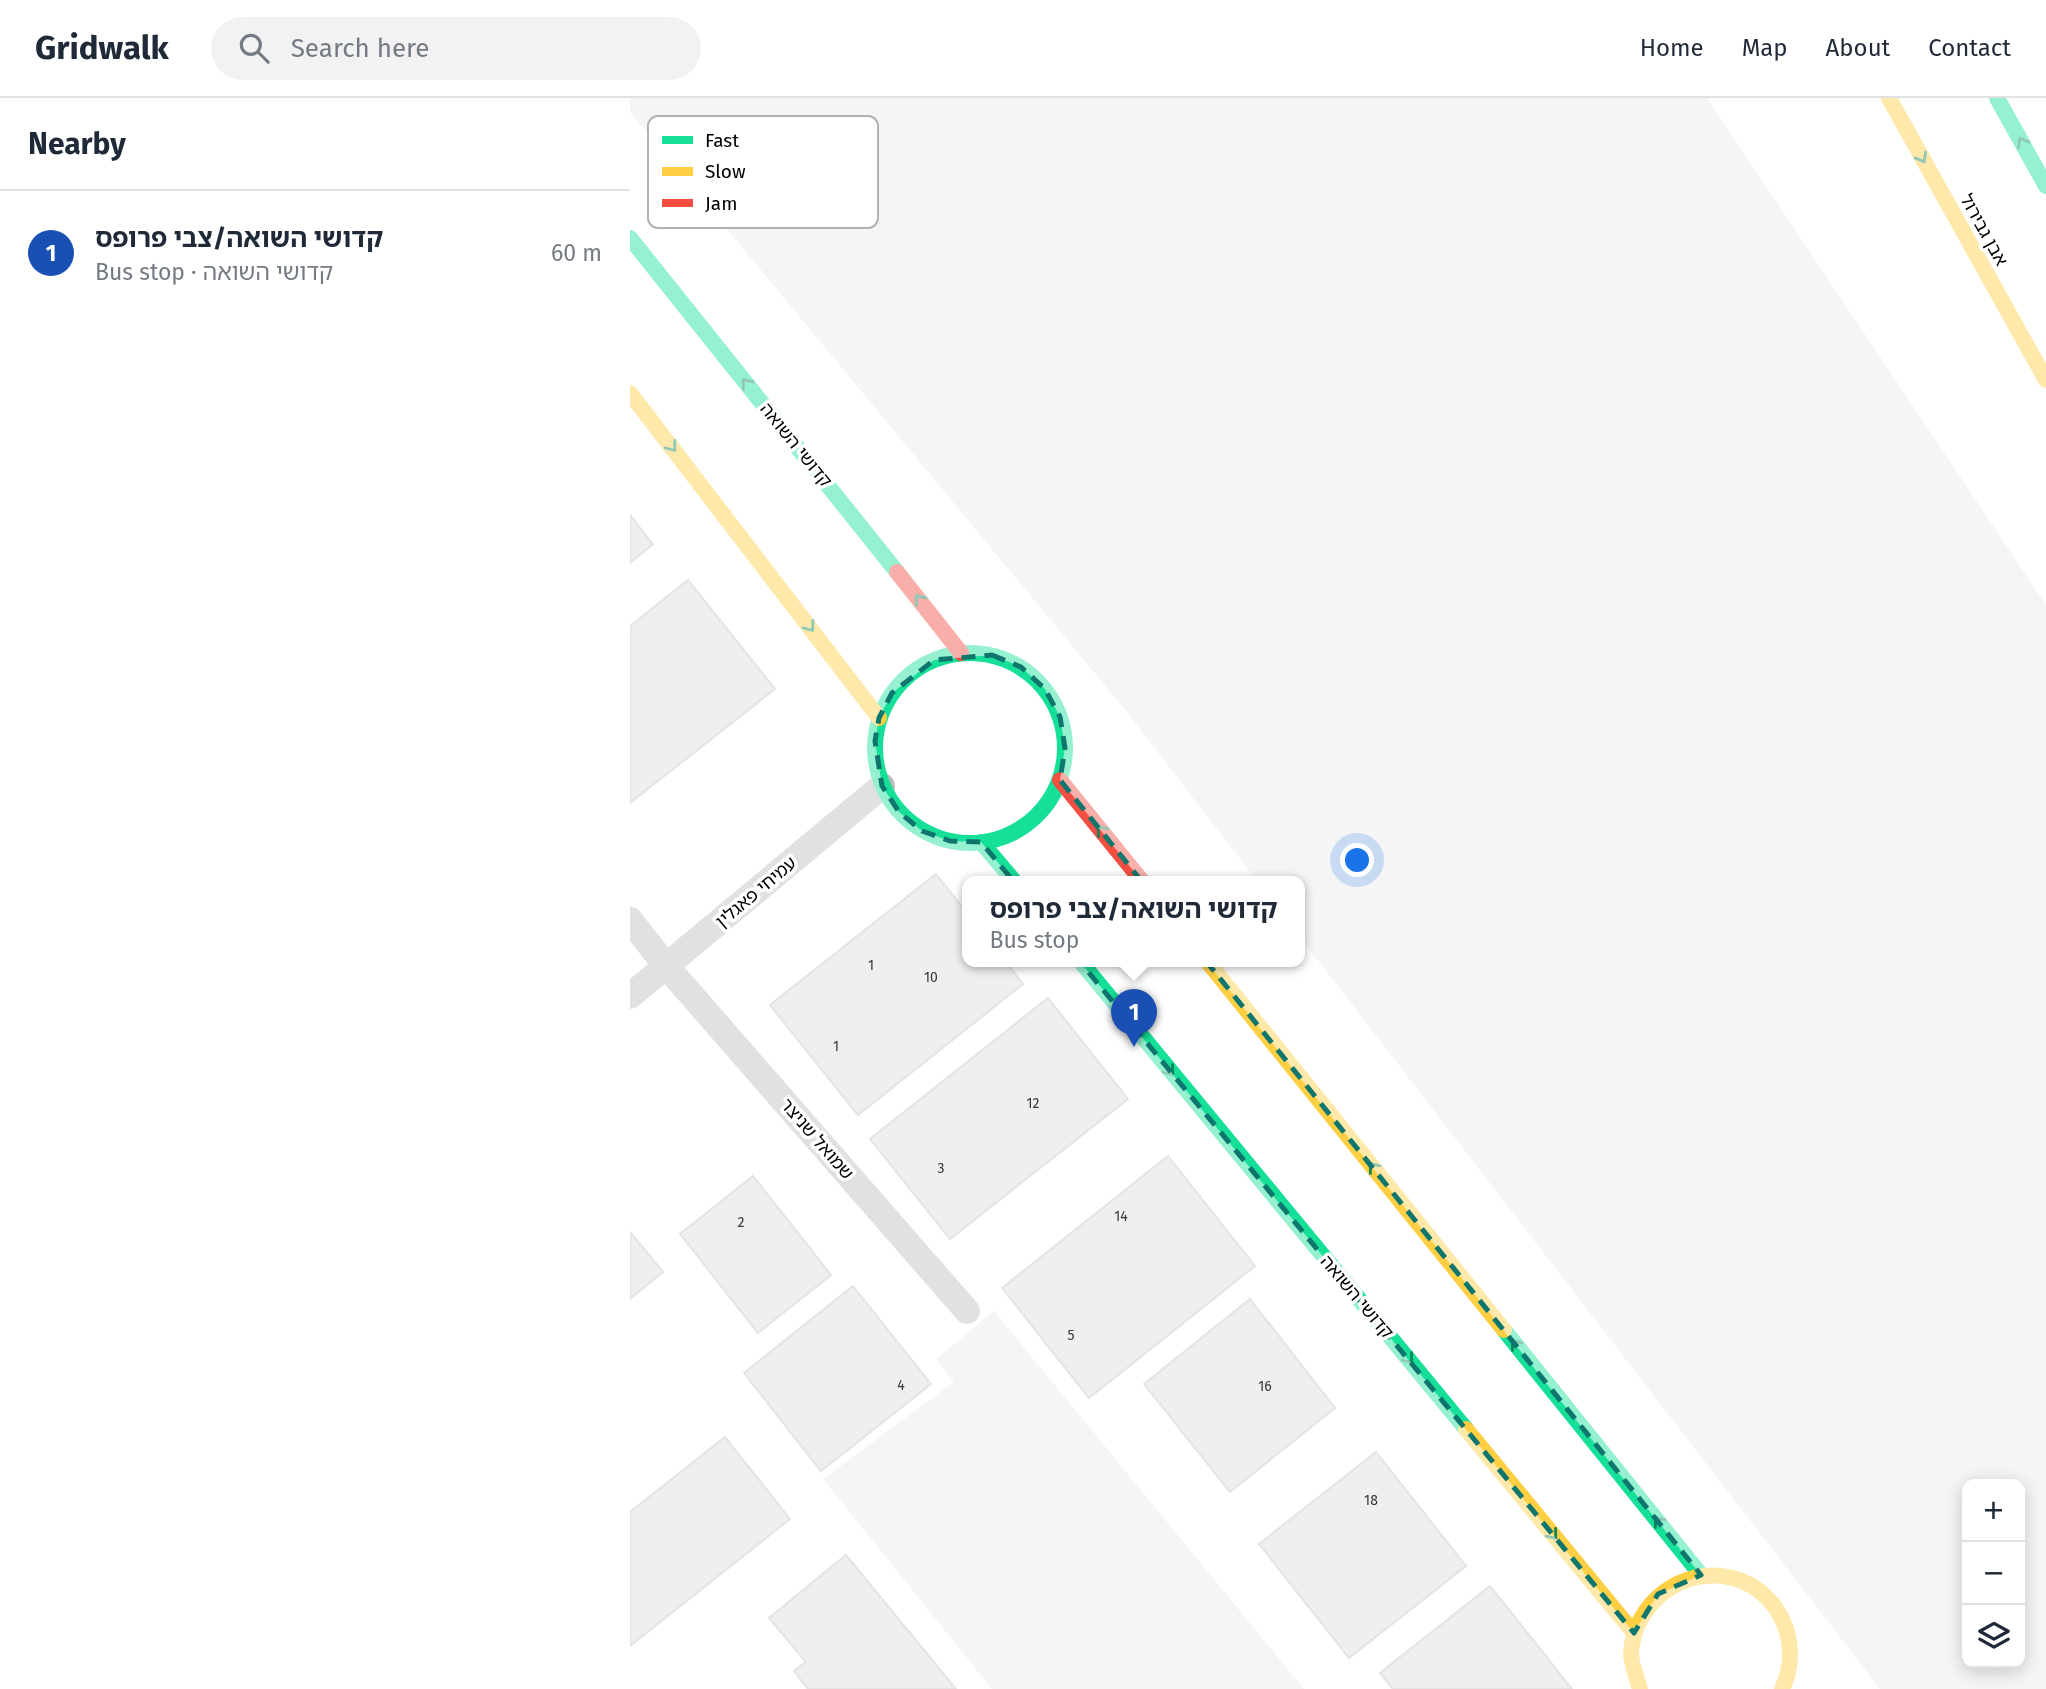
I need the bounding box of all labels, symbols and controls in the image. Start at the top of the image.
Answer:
search box [211,17,701,80]
text: Gridwalk [35,28,169,68]
icon: search [235,29,273,67]
text: Search here [291,33,430,64]
text: Home [1640,34,1704,62]
text: Map [1742,34,1788,62]
text: About [1826,34,1890,62]
text: Contact [1928,34,2011,62]
legend [648,116,878,228]
text: Nearby [28,126,126,162]
text: Fast [705,129,739,152]
one-way arrow [2017,136,2030,149]
one-way arrow [1914,150,1927,163]
text: Slow [705,160,746,183]
street label: אבן גבירול [1955,190,2013,270]
text: Jam [705,192,737,215]
text: קדושי השואה/צבי פרופס [95,223,383,254]
text: 1 [46,239,56,267]
text: 60 m [551,239,602,267]
text: Bus stop · קדושי השואה [95,258,333,286]
one-way arrow [742,379,754,392]
street label: קדושי השואה [755,398,837,492]
one-way arrow [663,439,676,451]
one-way arrow [914,595,927,607]
one-way arrow [801,620,814,632]
one-way arrow [1097,825,1110,837]
your location [1340,843,1374,877]
street label: עמיחי פאגלין [711,852,801,932]
popup [962,876,1305,967]
text: קדושי השואה/צבי פרופס [989,894,1278,925]
text: Bus stop [989,926,1079,954]
house number: 1 [868,957,874,974]
house number: 10 [924,969,938,986]
pin: 1 [1111,989,1157,1047]
house number: 1 [833,1038,839,1055]
one-way arrow [1162,1063,1175,1075]
street label: שמואל שניצר [776,1094,858,1184]
house number: 12 [1027,1095,1040,1112]
house number: 3 [938,1160,945,1177]
one-way arrow [1368,1162,1381,1174]
house number: 14 [1114,1208,1128,1225]
house number: 2 [738,1214,745,1231]
street label: קדושי השואה [1316,1251,1398,1343]
house number: 5 [1067,1327,1075,1344]
one-way arrow [1511,1339,1524,1351]
one-way arrow [1401,1351,1413,1364]
house number: 4 [897,1377,905,1394]
house number: 16 [1258,1378,1272,1395]
map controls [1962,1479,2025,1668]
button: + [1962,1479,2025,1542]
house number: 18 [1364,1492,1378,1509]
one-way arrow [1654,1517,1666,1530]
one-way arrow [1545,1528,1558,1540]
button: − [1962,1542,2025,1605]
button: layers [1962,1605,2025,1668]

